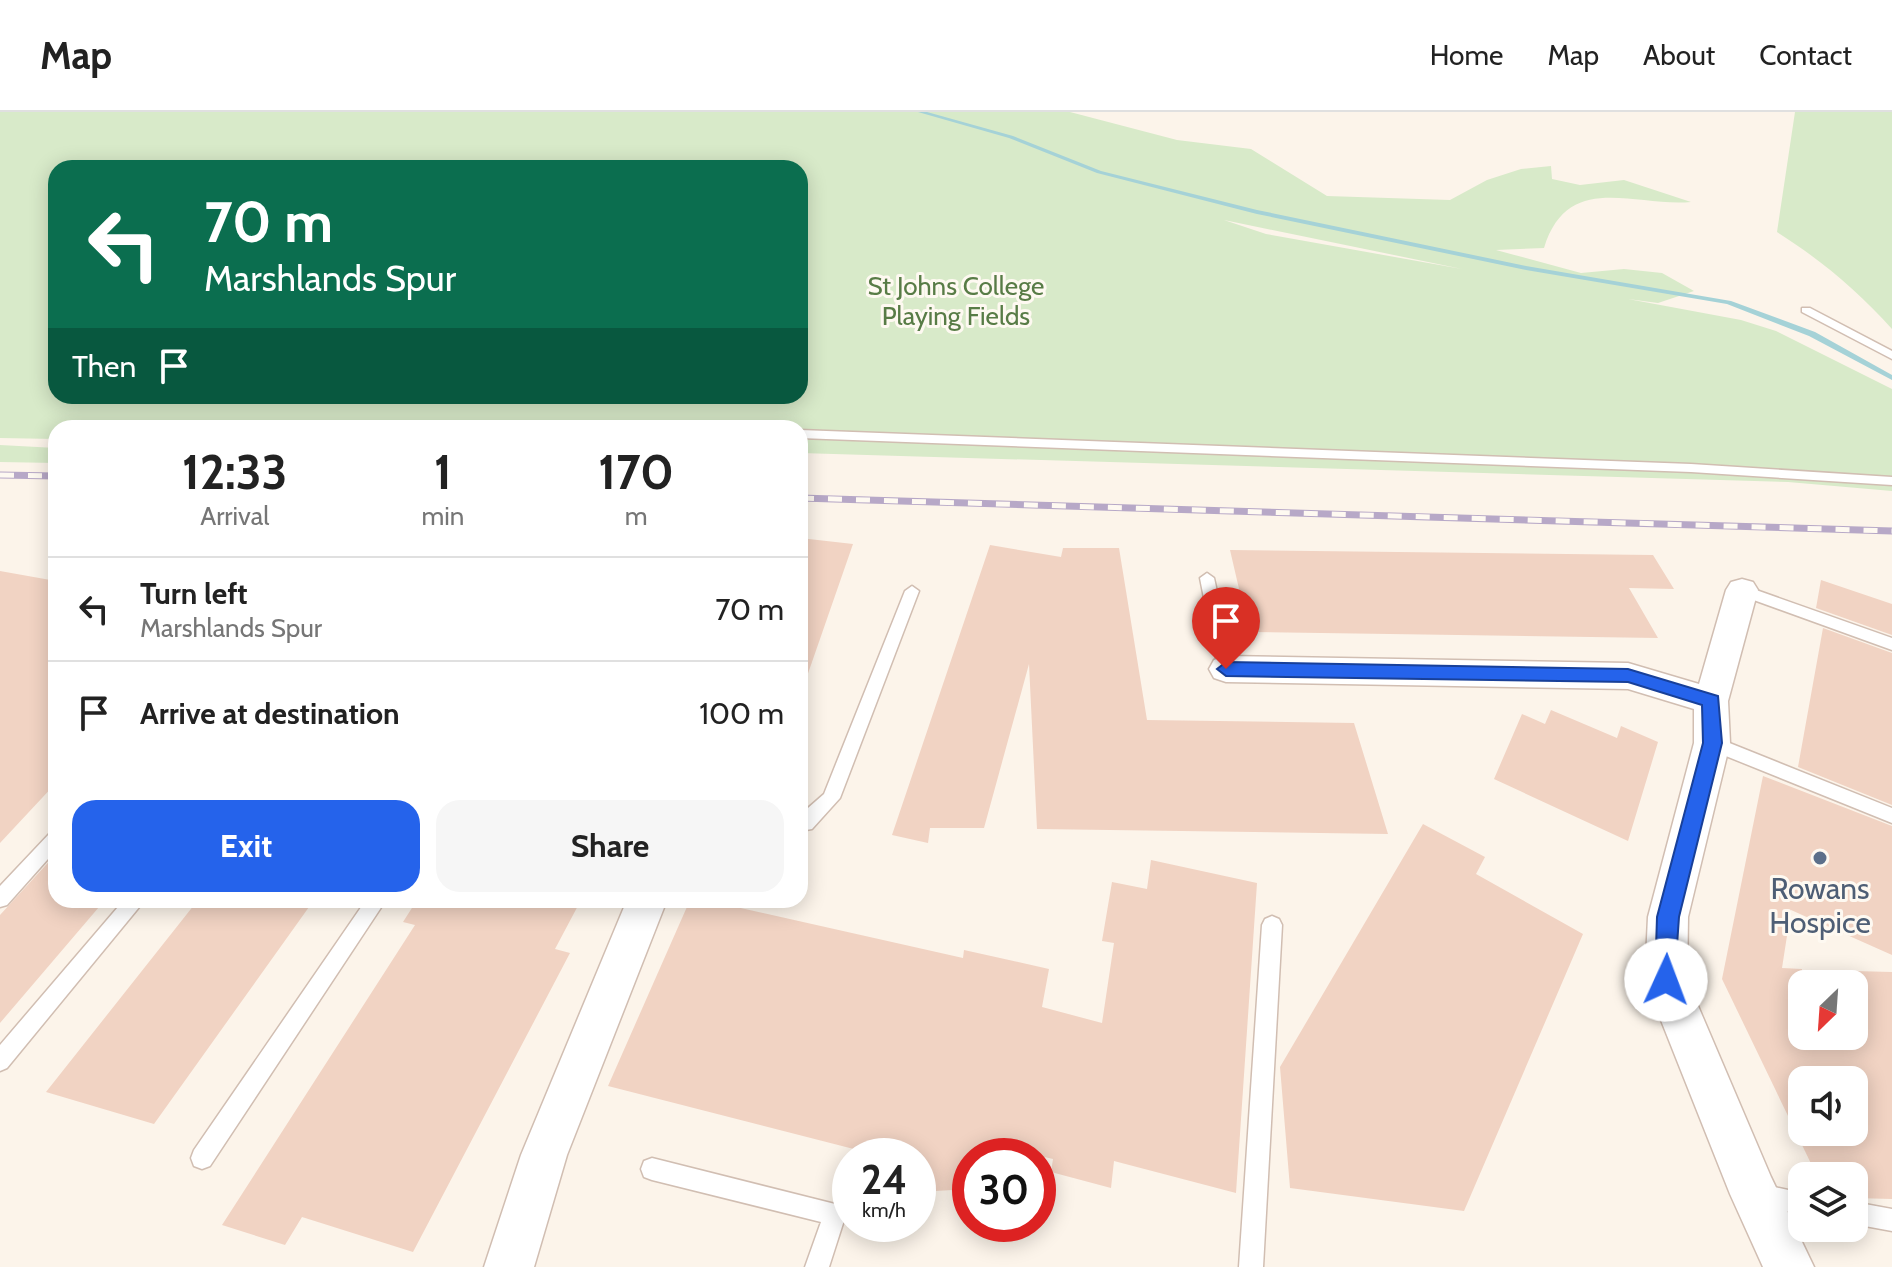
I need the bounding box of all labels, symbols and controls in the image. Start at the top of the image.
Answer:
text: Map [40,32,112,79]
text: Home [1430,38,1503,72]
text: Map [1547,38,1599,72]
text: About [1643,38,1715,72]
text: Contact [1759,38,1852,72]
text: 70 m [204,188,333,256]
icon: left [72,192,176,296]
text: Marshlands Spur [204,256,456,300]
park label: St Johns College Playing Fields [868,270,1044,332]
icon: arrive [152,344,196,388]
text: Then [72,348,136,385]
text: 12:33 [182,443,288,501]
text: 1 [434,443,452,501]
text: 170 [598,443,674,501]
text: Arrival [200,500,269,532]
text: min [421,500,464,532]
text: m [625,500,648,532]
text: Turn left [140,575,248,612]
icon: left [72,587,116,631]
pin [1192,587,1260,669]
text: 70 m [715,591,784,628]
icon: arrive [1204,599,1248,643]
text: Marshlands Spur [140,612,322,644]
icon: arrive [72,691,116,735]
text: Arrive at destination [140,695,400,732]
text: 100 m [699,695,784,732]
button: Exit [72,800,420,892]
button: Share [436,800,784,892]
marker: Rowans Hospice [1811,849,1829,867]
place label: Rowans Hospice [1769,870,1871,941]
position arrow [1624,938,1708,1022]
north arrow [1788,970,1868,1050]
map controls [1788,970,1868,1242]
button: sound [1788,1066,1868,1146]
speed limit sign: 30 [952,1138,1056,1242]
text: 24 [861,1155,907,1204]
button: layers [1788,1162,1868,1242]
text: km/h [862,1198,906,1222]

